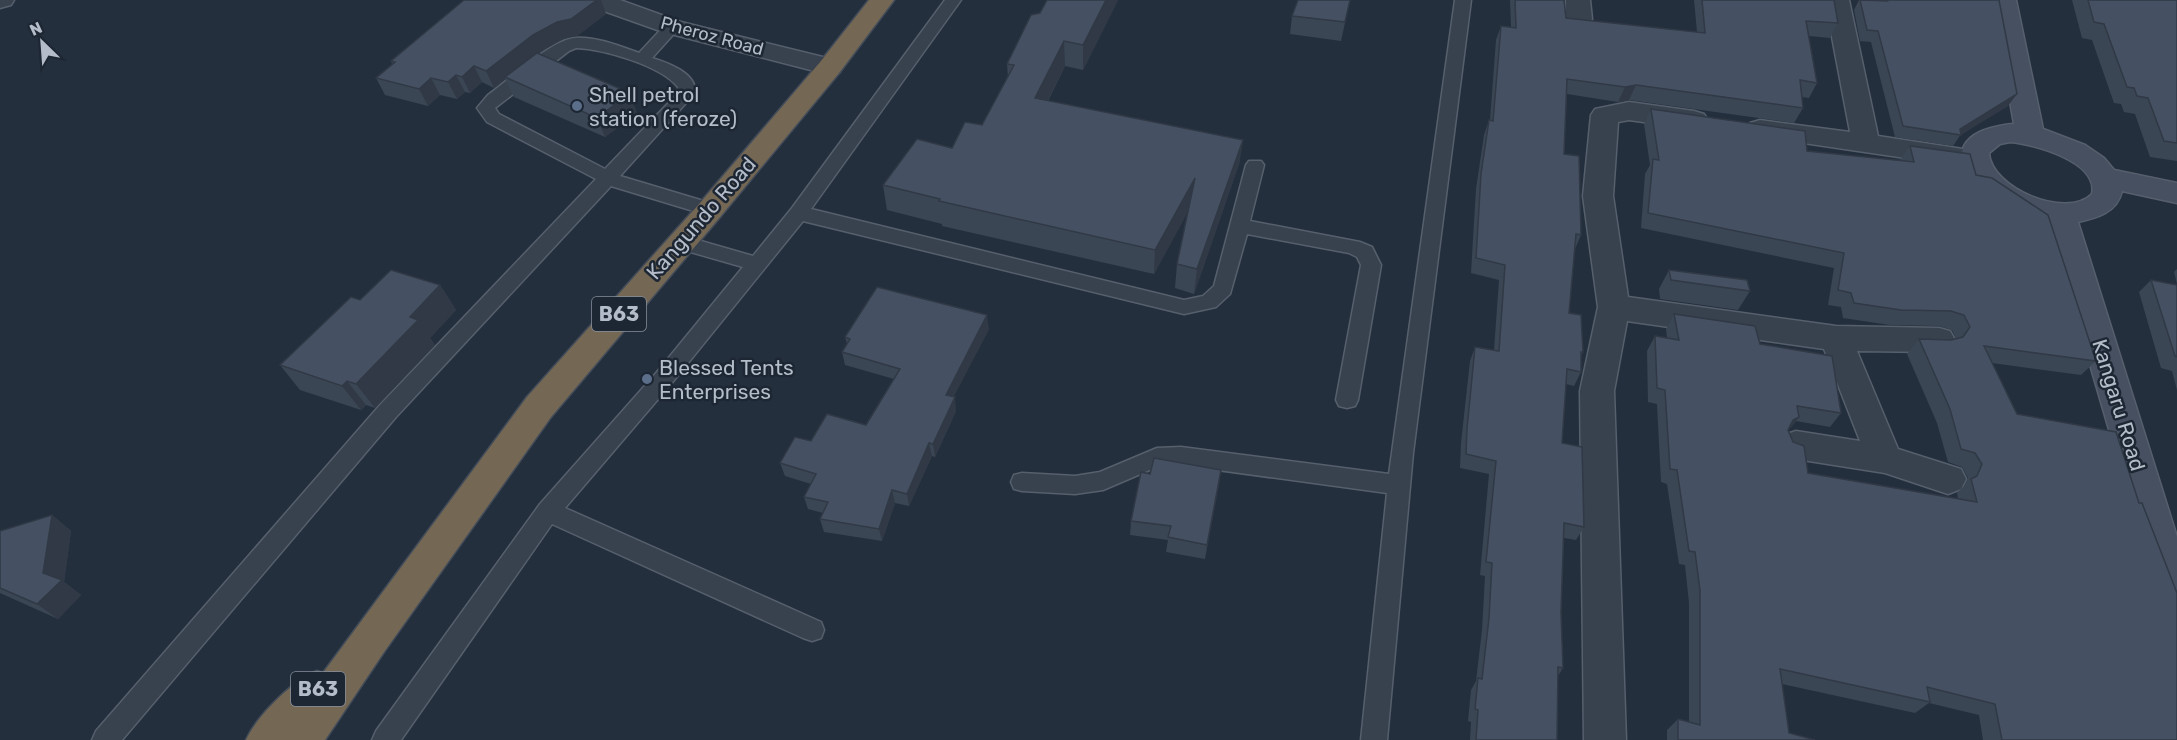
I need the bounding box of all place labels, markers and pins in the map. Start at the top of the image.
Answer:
place label: Shell petrol station (feroze) [589,82,737,131]
marker: Shell petrol station (feroze) [570,99,584,113]
place label: Blessed Tents Enterprises [659,355,794,404]
marker: Blessed Tents Enterprises [640,372,654,386]

